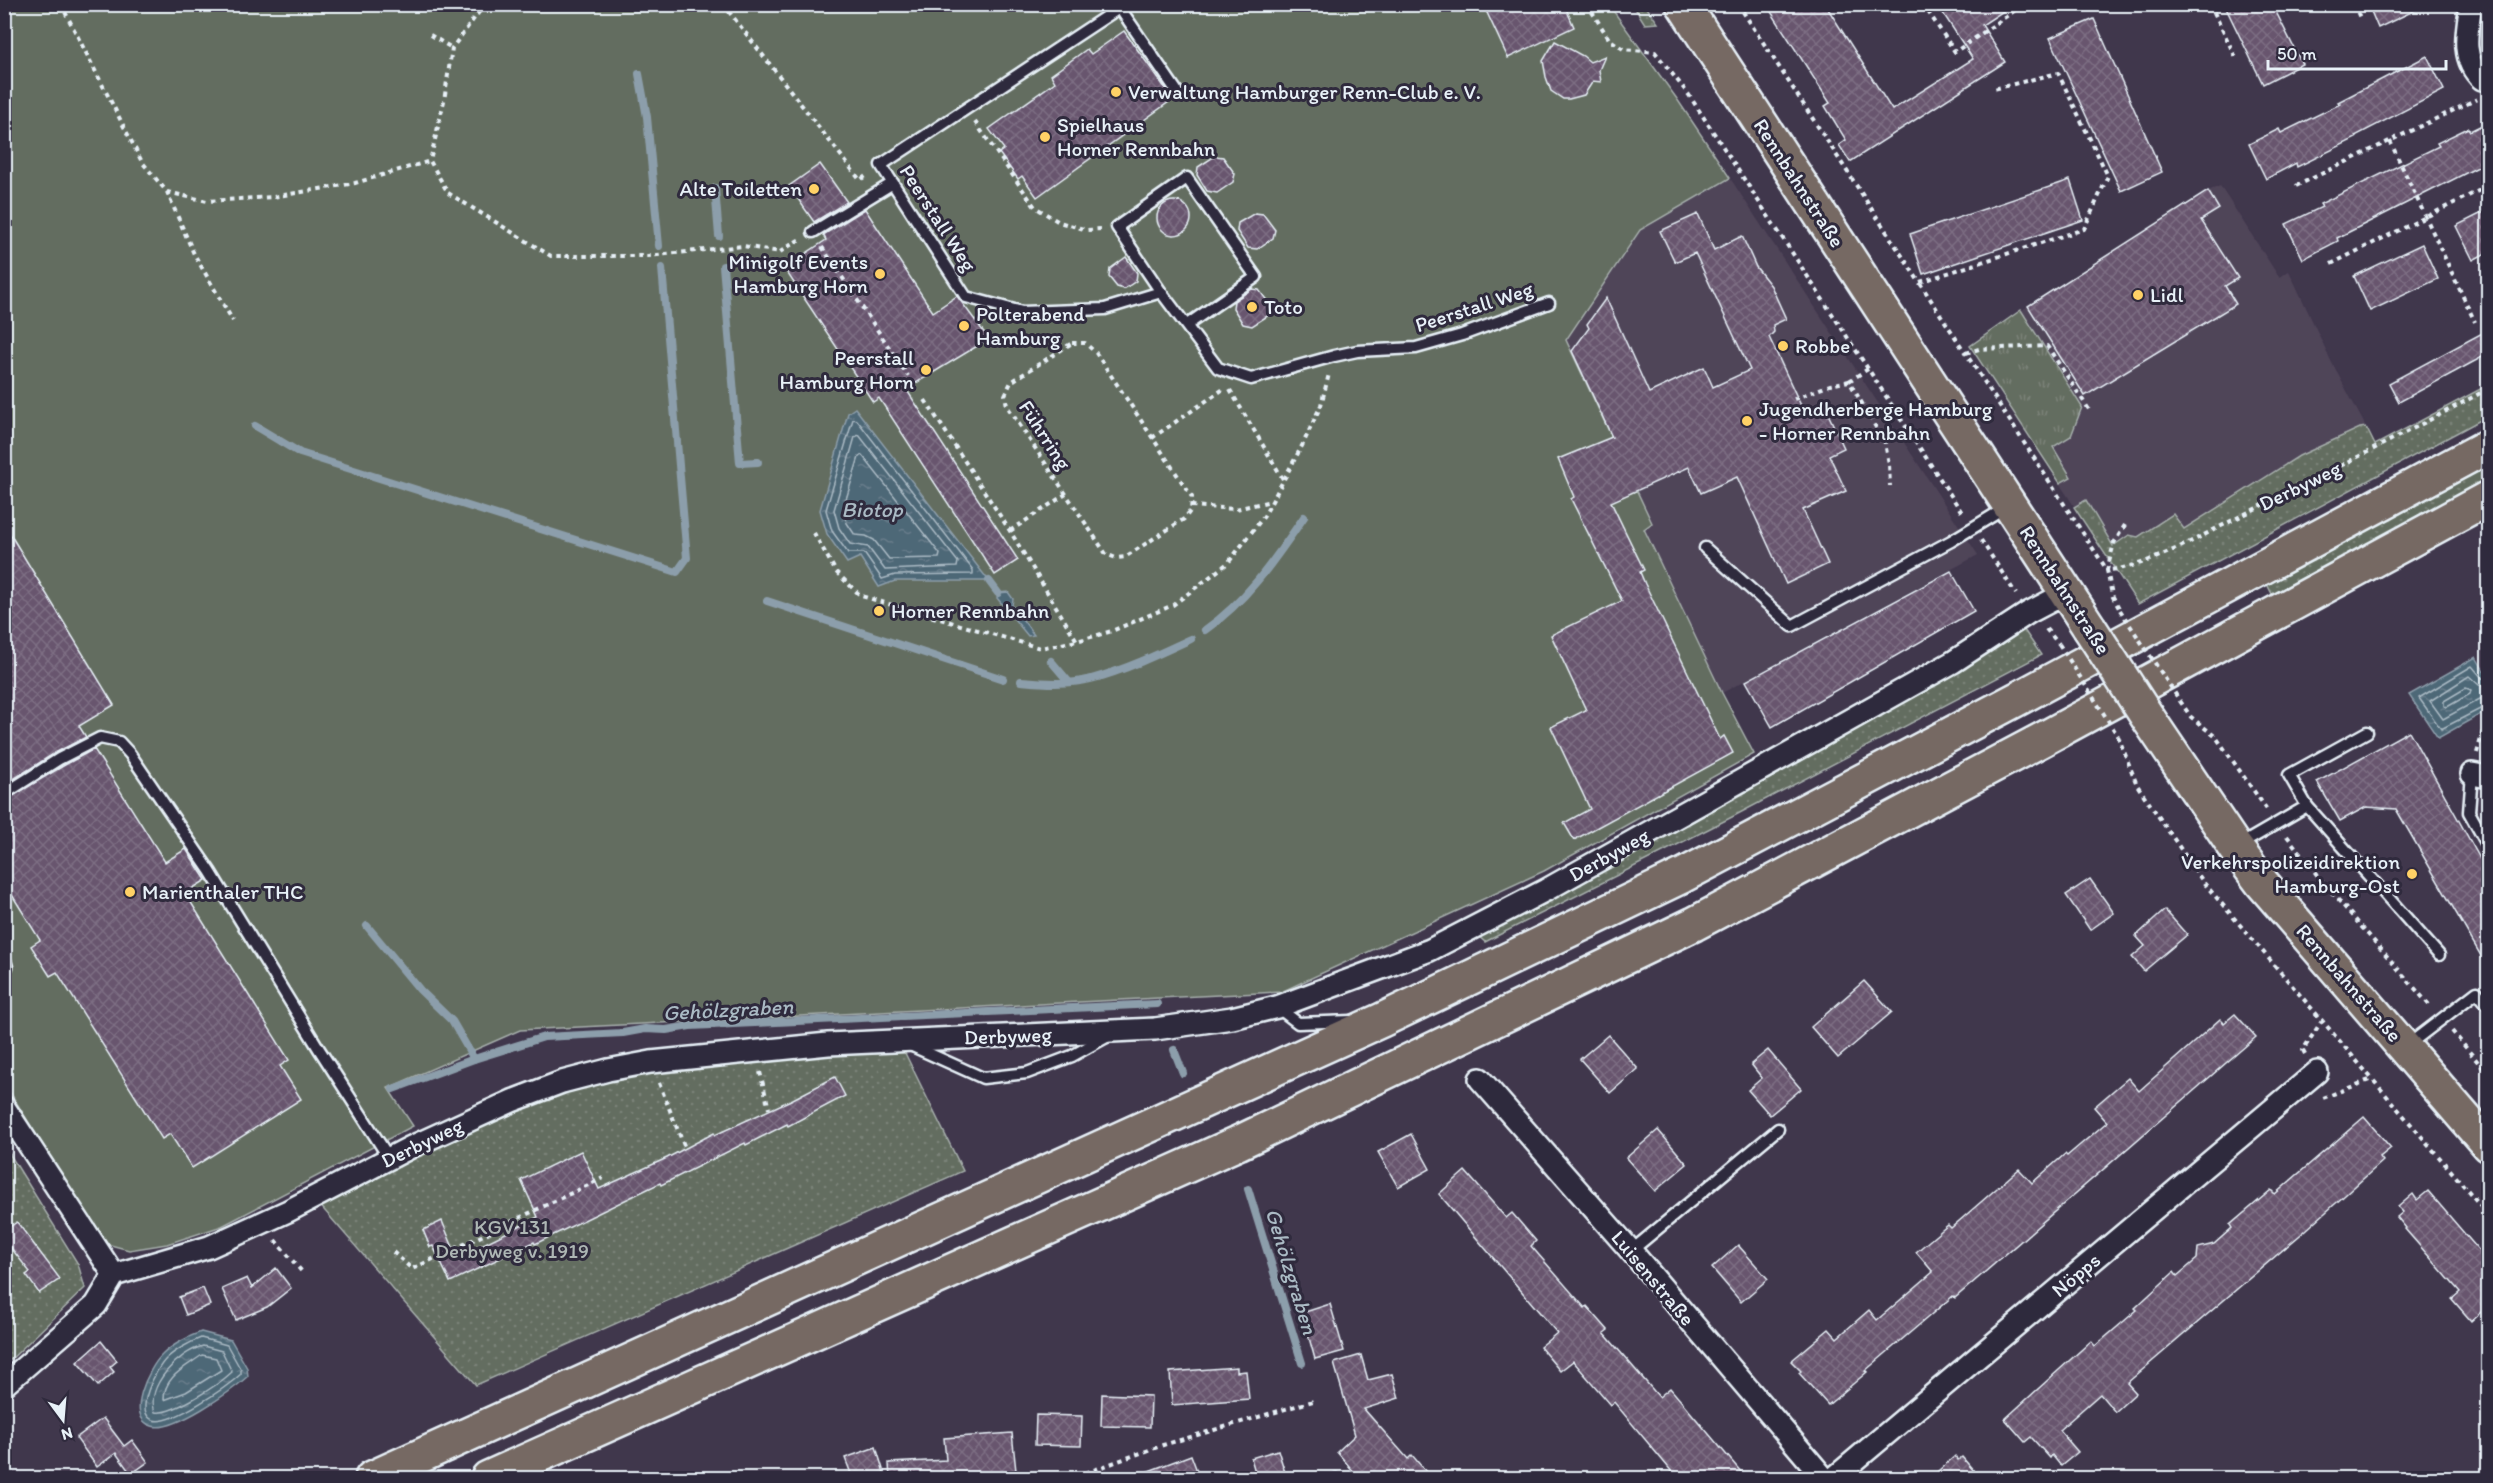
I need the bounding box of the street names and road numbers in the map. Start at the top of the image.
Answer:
street label: Rennbahnstraße [1748,114,1850,252]
street label: Peerstall Weg [895,160,982,276]
street label: Peerstall Weg [1412,276,1536,337]
street label: Führring [1014,395,1077,474]
street label: Derbyweg [2255,455,2345,516]
street label: Rennbahnstraße [2014,521,2116,659]
street label: Derbyweg [1564,822,1654,887]
street label: Rennbahnstraße [2291,918,2408,1047]
street label: Derbyweg [964,1021,1053,1050]
street label: Derbyweg [377,1112,467,1173]
street label: Luisenstraße [1606,1225,1701,1331]
street label: Nöpps [2046,1247,2105,1302]

